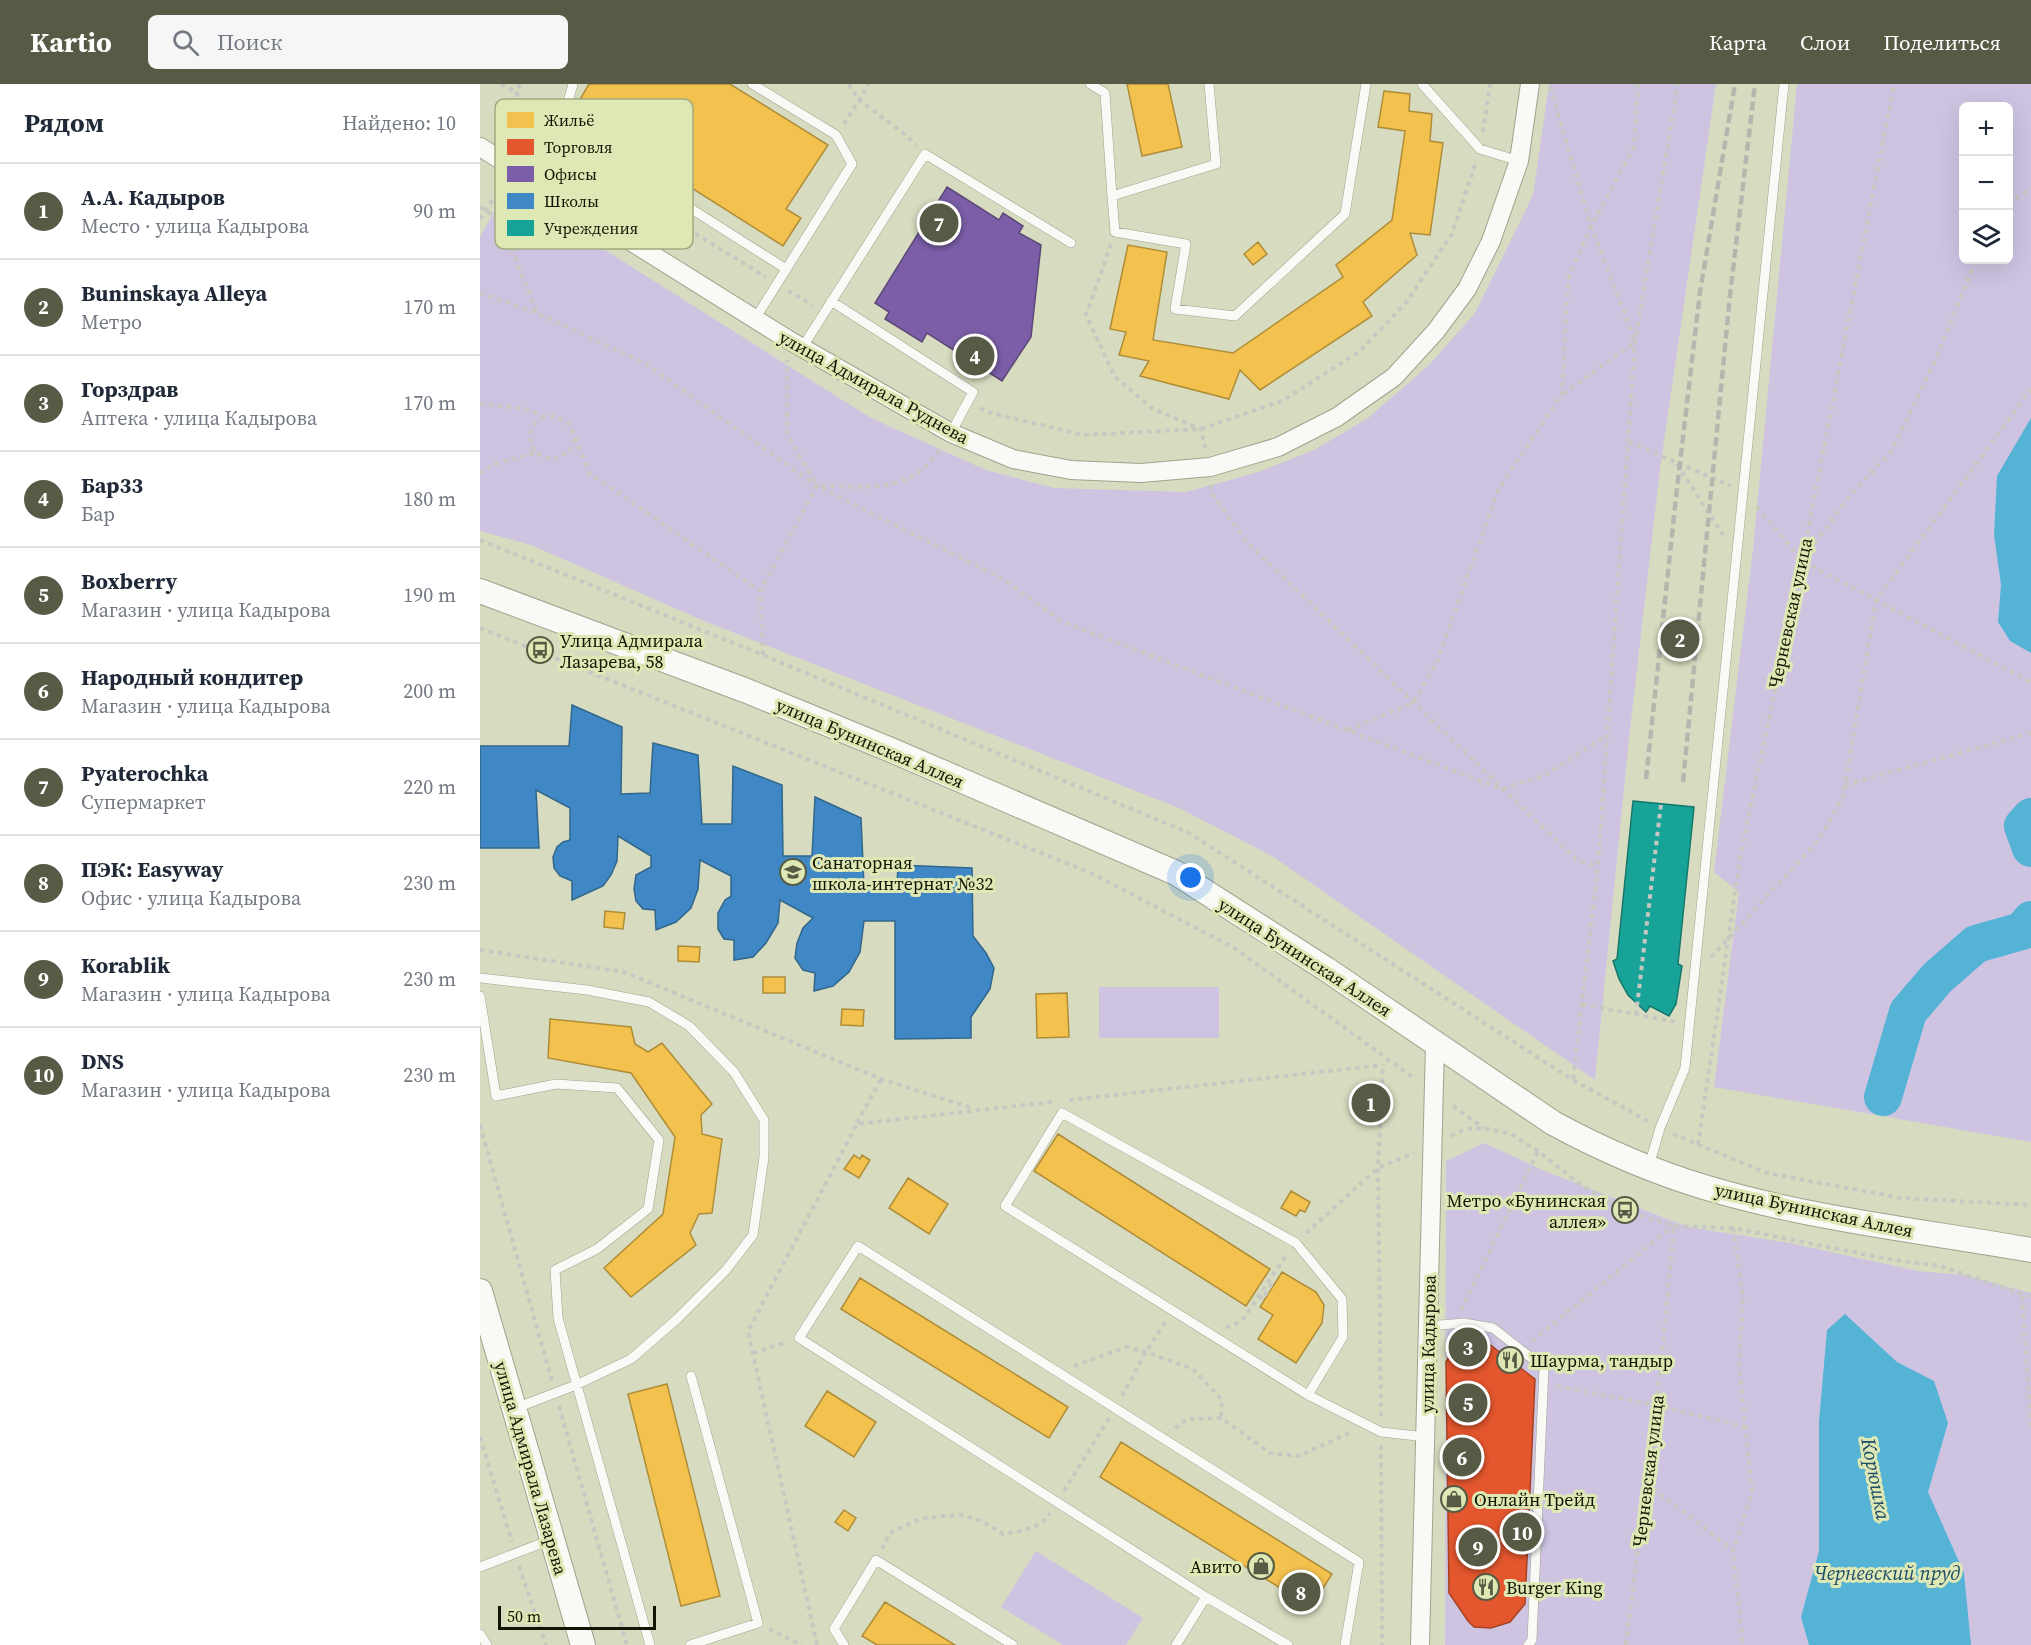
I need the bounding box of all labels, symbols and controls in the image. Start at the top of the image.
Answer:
search box [148,15,568,69]
text: Kartio [30,23,112,61]
icon: search [169,26,202,59]
text: Поиск [217,27,282,57]
text: Карта [1709,28,1767,57]
text: Слои [1800,28,1850,57]
text: Поделиться [1883,28,2001,57]
legend [495,99,693,249]
map controls [1959,102,2013,264]
button: + [1959,102,2013,156]
text: Рядом [24,105,104,141]
text: Найдено: 10 [342,109,456,137]
text: Жильё [544,109,594,131]
text: Торговля [544,136,612,158]
button: − [1959,156,2013,210]
text: Офисы [544,163,597,185]
text: А.А. Кадыров [81,182,225,212]
text: Школы [544,190,599,212]
text: 1 [38,197,49,225]
text: 90 m [413,197,456,225]
pin: 7 [920,200,958,246]
button: layers [1959,210,2013,264]
text: Место · улица Кадырова [81,212,309,240]
text: Учреждения [544,217,638,239]
text: Buninskaya Alleya [81,278,267,308]
text: 2 [38,293,49,321]
text: 170 m [403,293,456,321]
text: Метро [81,308,142,336]
street label: улица Адмирала Руднева [775,324,974,450]
pin: 4 [956,334,994,378]
text: Горздрав [81,374,178,404]
text: 3 [38,389,49,417]
text: 170 m [403,389,456,417]
text: Аптека · улица Кадырова [81,404,317,432]
text: Бар33 [81,470,143,500]
text: 4 [38,485,49,513]
text: 180 m [403,485,456,513]
text: Бар [81,500,115,528]
street label: Черневская улица [1762,535,1818,691]
text: Boxberry [81,566,177,596]
text: 5 [38,581,49,609]
text: 190 m [403,581,456,609]
text: Магазин · улица Кадырова [81,596,331,624]
pin: 2 [1660,616,1700,662]
place label: Улица Адмирала Лазарева, 58 [560,628,704,674]
bus stop icon: Улица Адмирала Лазарева, 58 [525,635,555,665]
text: Народный кондитер [81,662,303,692]
text: 6 [38,677,49,705]
text: 200 m [403,677,456,705]
text: Магазин · улица Кадырова [81,692,331,720]
street label: улица Бунинская Аллея [772,692,968,794]
text: Pyaterochka [81,758,208,788]
text: 7 [38,773,49,801]
text: 220 m [403,773,456,801]
text: Супермаркет [81,788,206,816]
place label: Санаторная школа-интернат №32 [812,850,993,896]
text: ПЭК: Easyway [81,854,223,884]
school or university icon: Санаторная школа-интернат №32 [778,857,808,887]
your location [1176,863,1205,892]
text: 8 [38,869,49,897]
text: 230 m [403,869,456,897]
text: Офис · улица Кадырова [81,884,301,912]
street label: улица Бунинская Аллея [1214,892,1396,1022]
text: Korablik [81,950,170,980]
text: 9 [38,965,49,993]
text: 230 m [403,965,456,993]
text: Магазин · улица Кадырова [81,980,331,1008]
text: DNS [81,1046,124,1076]
text: 10 [33,1061,54,1089]
text: 230 m [403,1061,456,1089]
text: Магазин · улица Кадырова [81,1076,331,1104]
pin: 1 [1352,1080,1390,1126]
street label: улица Бунинская Аллея [1713,1177,1915,1243]
place label: Метро «Бунинская аллея» [1447,1188,1606,1234]
bus stop icon: Метро «Бунинская аллея» [1610,1195,1640,1225]
street label: улица Кадырова [1414,1274,1442,1413]
pin: 3 [1448,1324,1488,1370]
restaurant icon: Шаурма, тандыр [1495,1345,1525,1375]
place label: Шаурма, тандыр [1530,1348,1673,1373]
street label: улица Адмирала Лазарева [489,1358,574,1579]
pin: 5 [1448,1380,1488,1426]
street label: Черневская улица [1626,1392,1670,1549]
pin: 6 [1442,1434,1482,1480]
water label: Корюшка [1854,1435,1898,1523]
shop icon: Онлайн Трейд [1439,1484,1469,1514]
place label: Онлайн Трейд [1474,1487,1595,1512]
pin: 10 [1502,1510,1542,1554]
pin: 9 [1458,1524,1498,1570]
shop icon: Авито [1246,1551,1276,1581]
place label: Авито [1190,1554,1242,1579]
water label: Черневский пруд [1814,1559,1960,1587]
pin: 8 [1282,1570,1320,1614]
restaurant icon: Burger King [1471,1572,1501,1602]
place label: Burger King [1506,1575,1603,1600]
scale bar [498,1603,656,1630]
text: 50 m [507,1605,541,1627]

